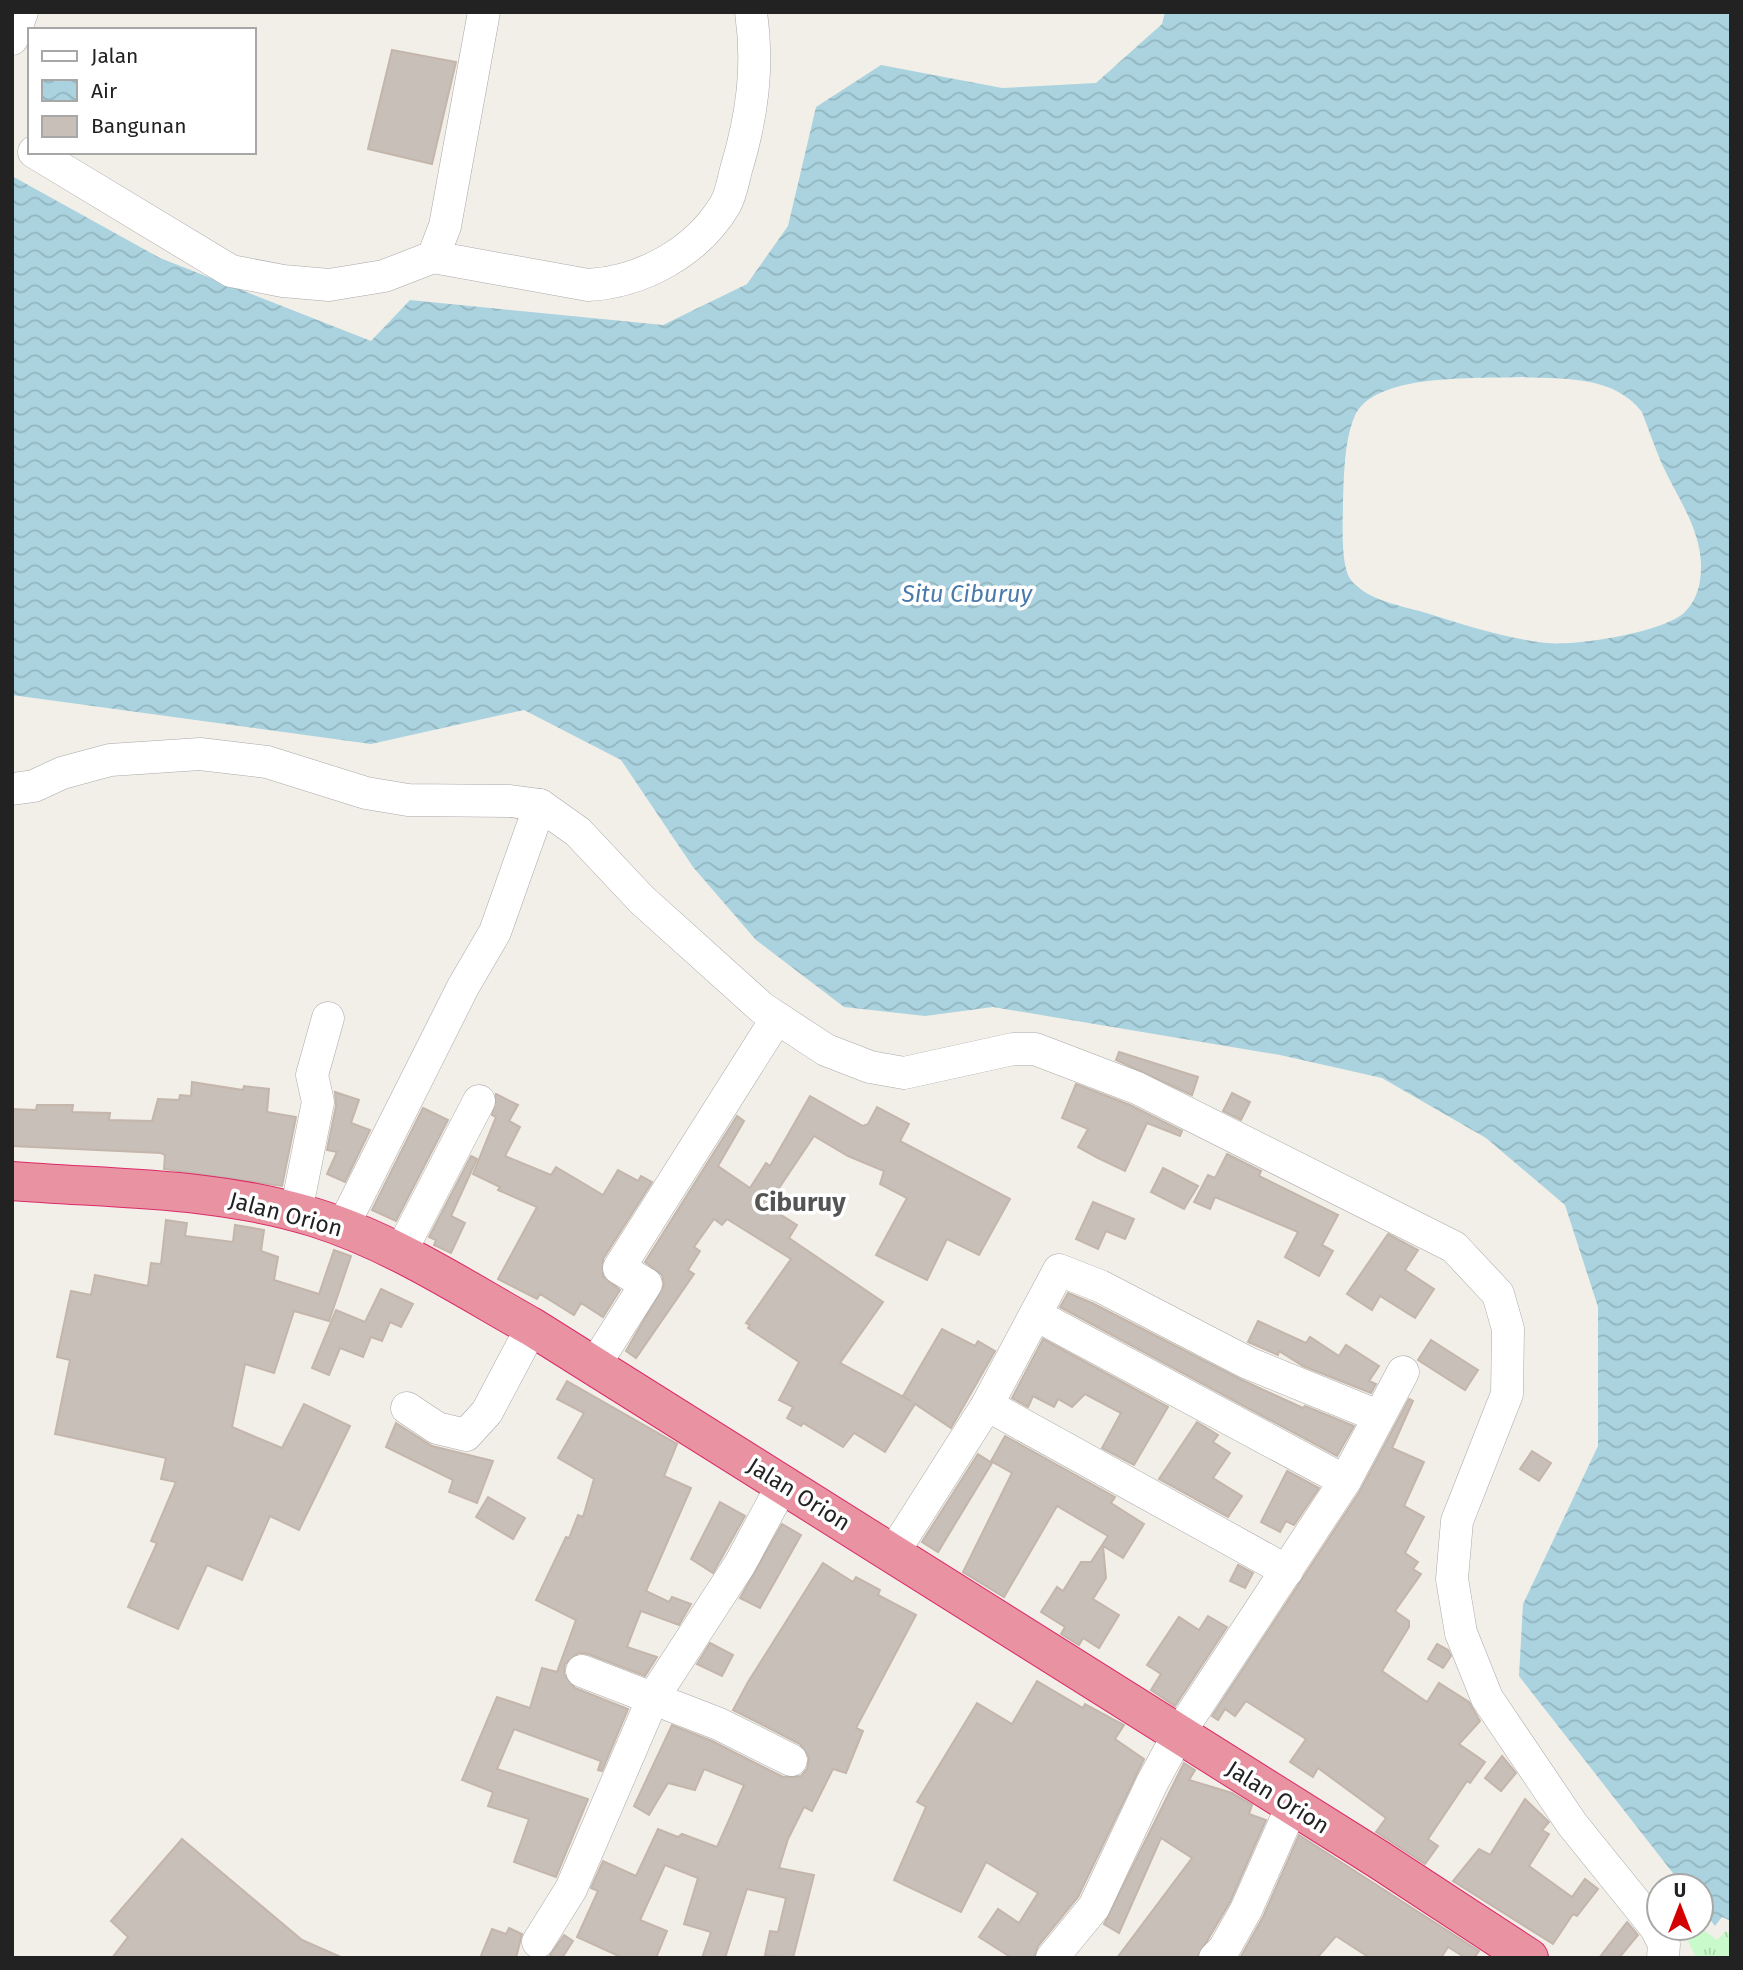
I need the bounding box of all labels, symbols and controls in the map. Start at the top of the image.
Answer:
legend [28,28,256,154]
text: Jalan [91,43,138,69]
text: Air [91,78,117,104]
text: Bangunan [91,113,186,139]
water label: Situ Ciburuy [901,580,1034,608]
street label: Jalan Orion [226,1185,346,1243]
district label: Ciburuy [754,1187,846,1218]
street label: Jalan Orion [742,1451,856,1537]
street label: Jalan Orion [1221,1754,1335,1840]
north arrow [1645,1872,1715,1942]
text: U [1674,1879,1686,1902]

